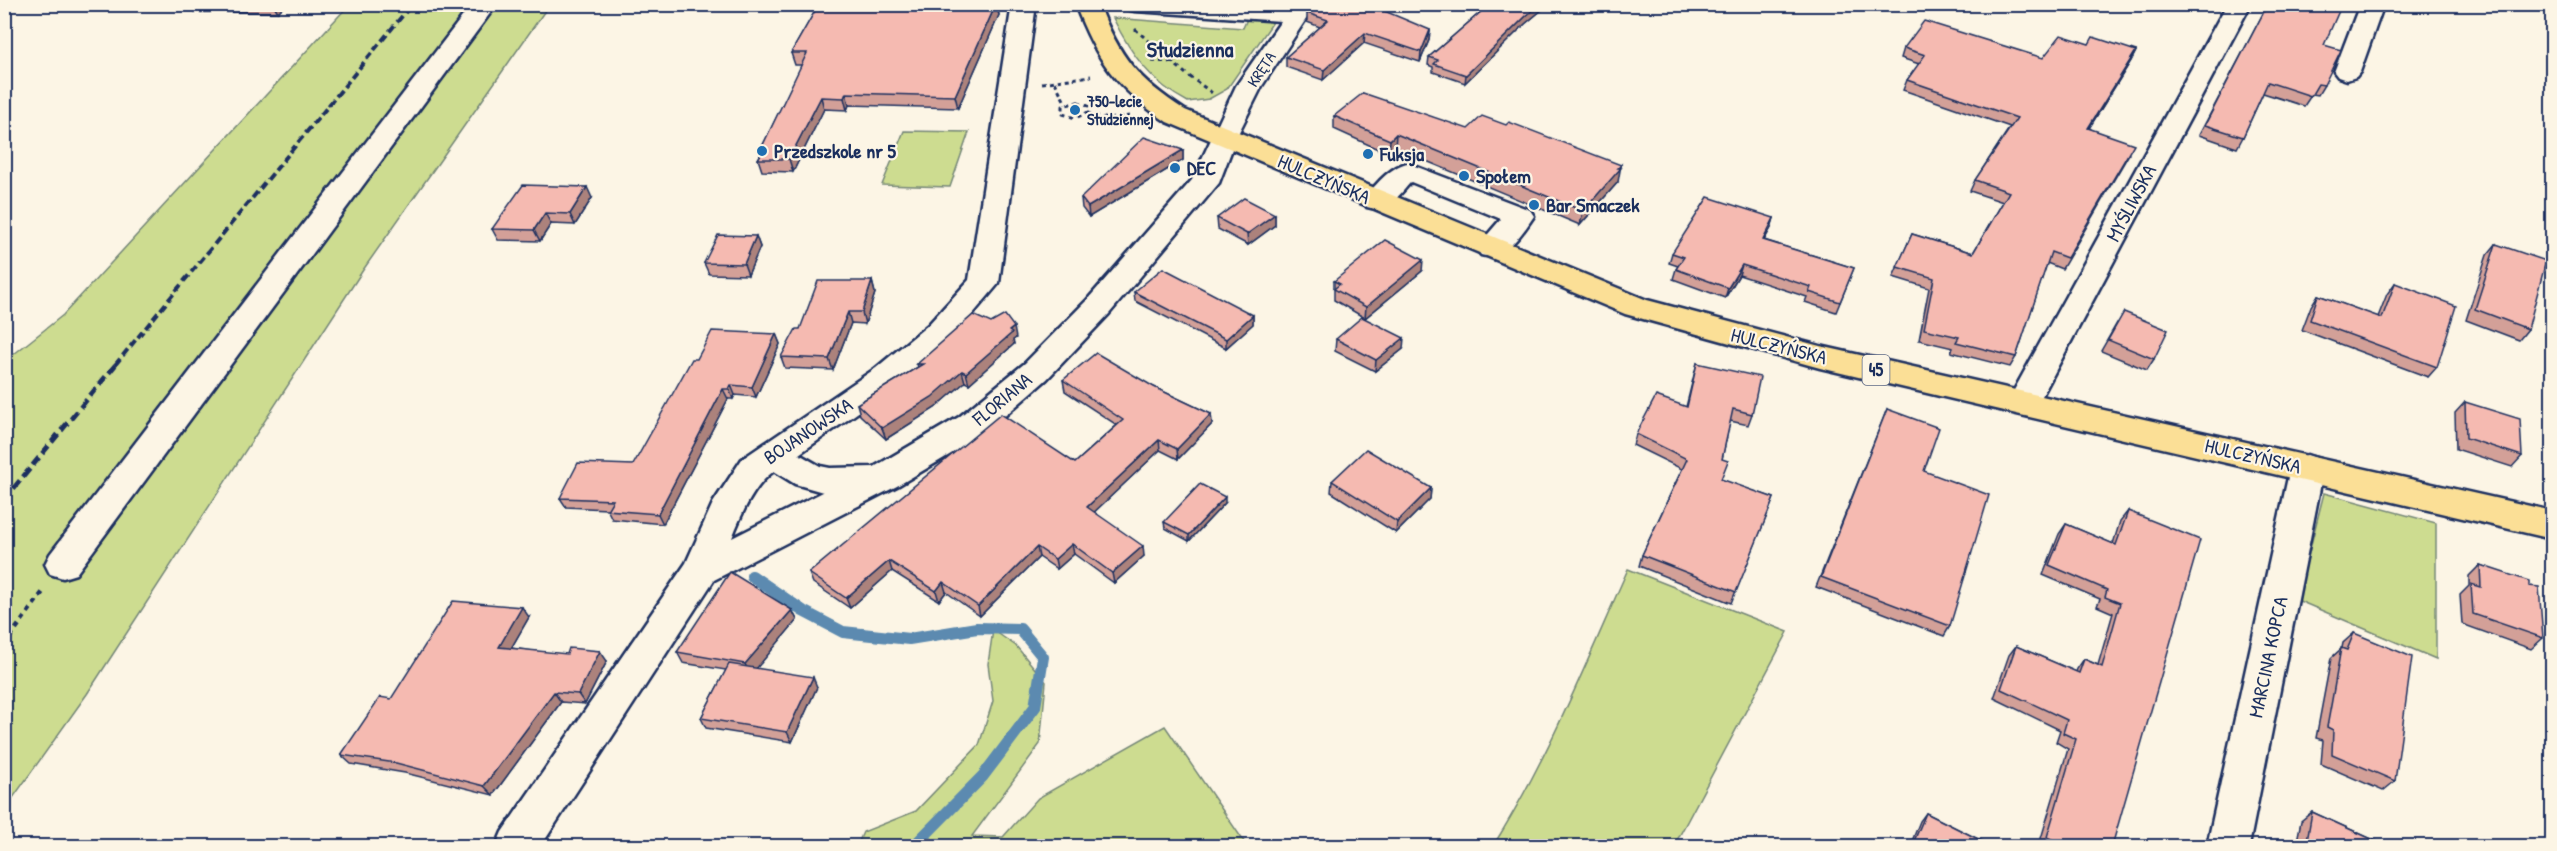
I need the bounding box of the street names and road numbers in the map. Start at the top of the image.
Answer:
street label: KRĘTA [1241,47,1281,91]
street label: HULCZYŃSKA [1274,147,1375,210]
street label: MYŚLIWSKA [2099,159,2162,246]
street label: HULCZYŃSKA [1728,321,1830,370]
road number: 45 [1862,355,1890,385]
street label: FLORIANA [965,366,1037,432]
street label: BOJANOWSKA [758,391,858,470]
street label: HULCZYŃSKA [2202,431,2304,480]
street label: MARCINA KOPCA [2241,594,2294,720]

